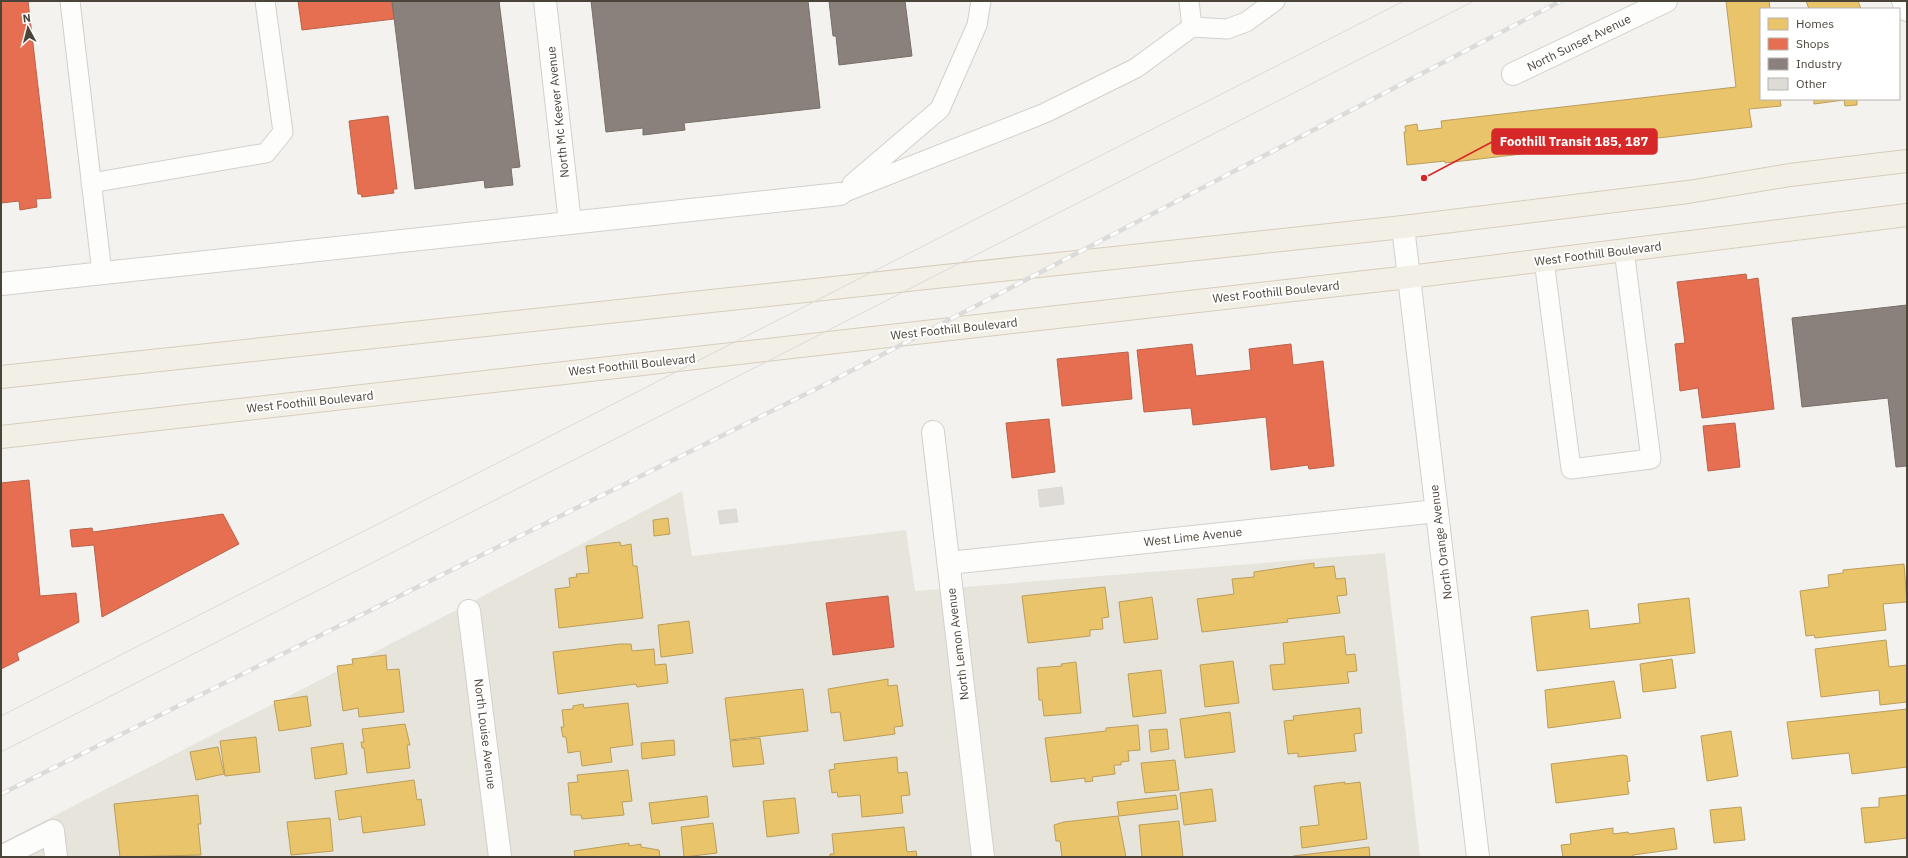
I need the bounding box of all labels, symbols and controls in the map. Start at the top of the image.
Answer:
north arrow [8,8,48,48]
legend [1760,8,1900,100]
text: N [22,11,32,26]
street label: North Sunset Avenue [1524,11,1634,74]
text: Homes [1796,16,1834,31]
text: Shops [1796,36,1829,51]
street label: North Mc Keever Avenue [543,45,572,179]
text: Industry [1796,56,1842,71]
text: Other [1796,76,1827,91]
callout: Foothill Transit 185, 187 [1492,129,1657,154]
text: Foothill Transit 185, 187 [1500,133,1648,150]
street label: West Foothill Boulevard [1534,238,1662,269]
street label: West Foothill Boulevard [1212,277,1340,306]
street label: West Foothill Boulevard [890,314,1018,343]
street label: West Foothill Boulevard [568,350,696,379]
street label: West Foothill Boulevard [246,387,374,416]
street label: North Orange Avenue [1426,484,1455,600]
street label: West Lime Avenue [1143,524,1243,549]
street label: North Lemon Avenue [943,587,972,701]
street label: North Louise Avenue [471,678,500,790]

